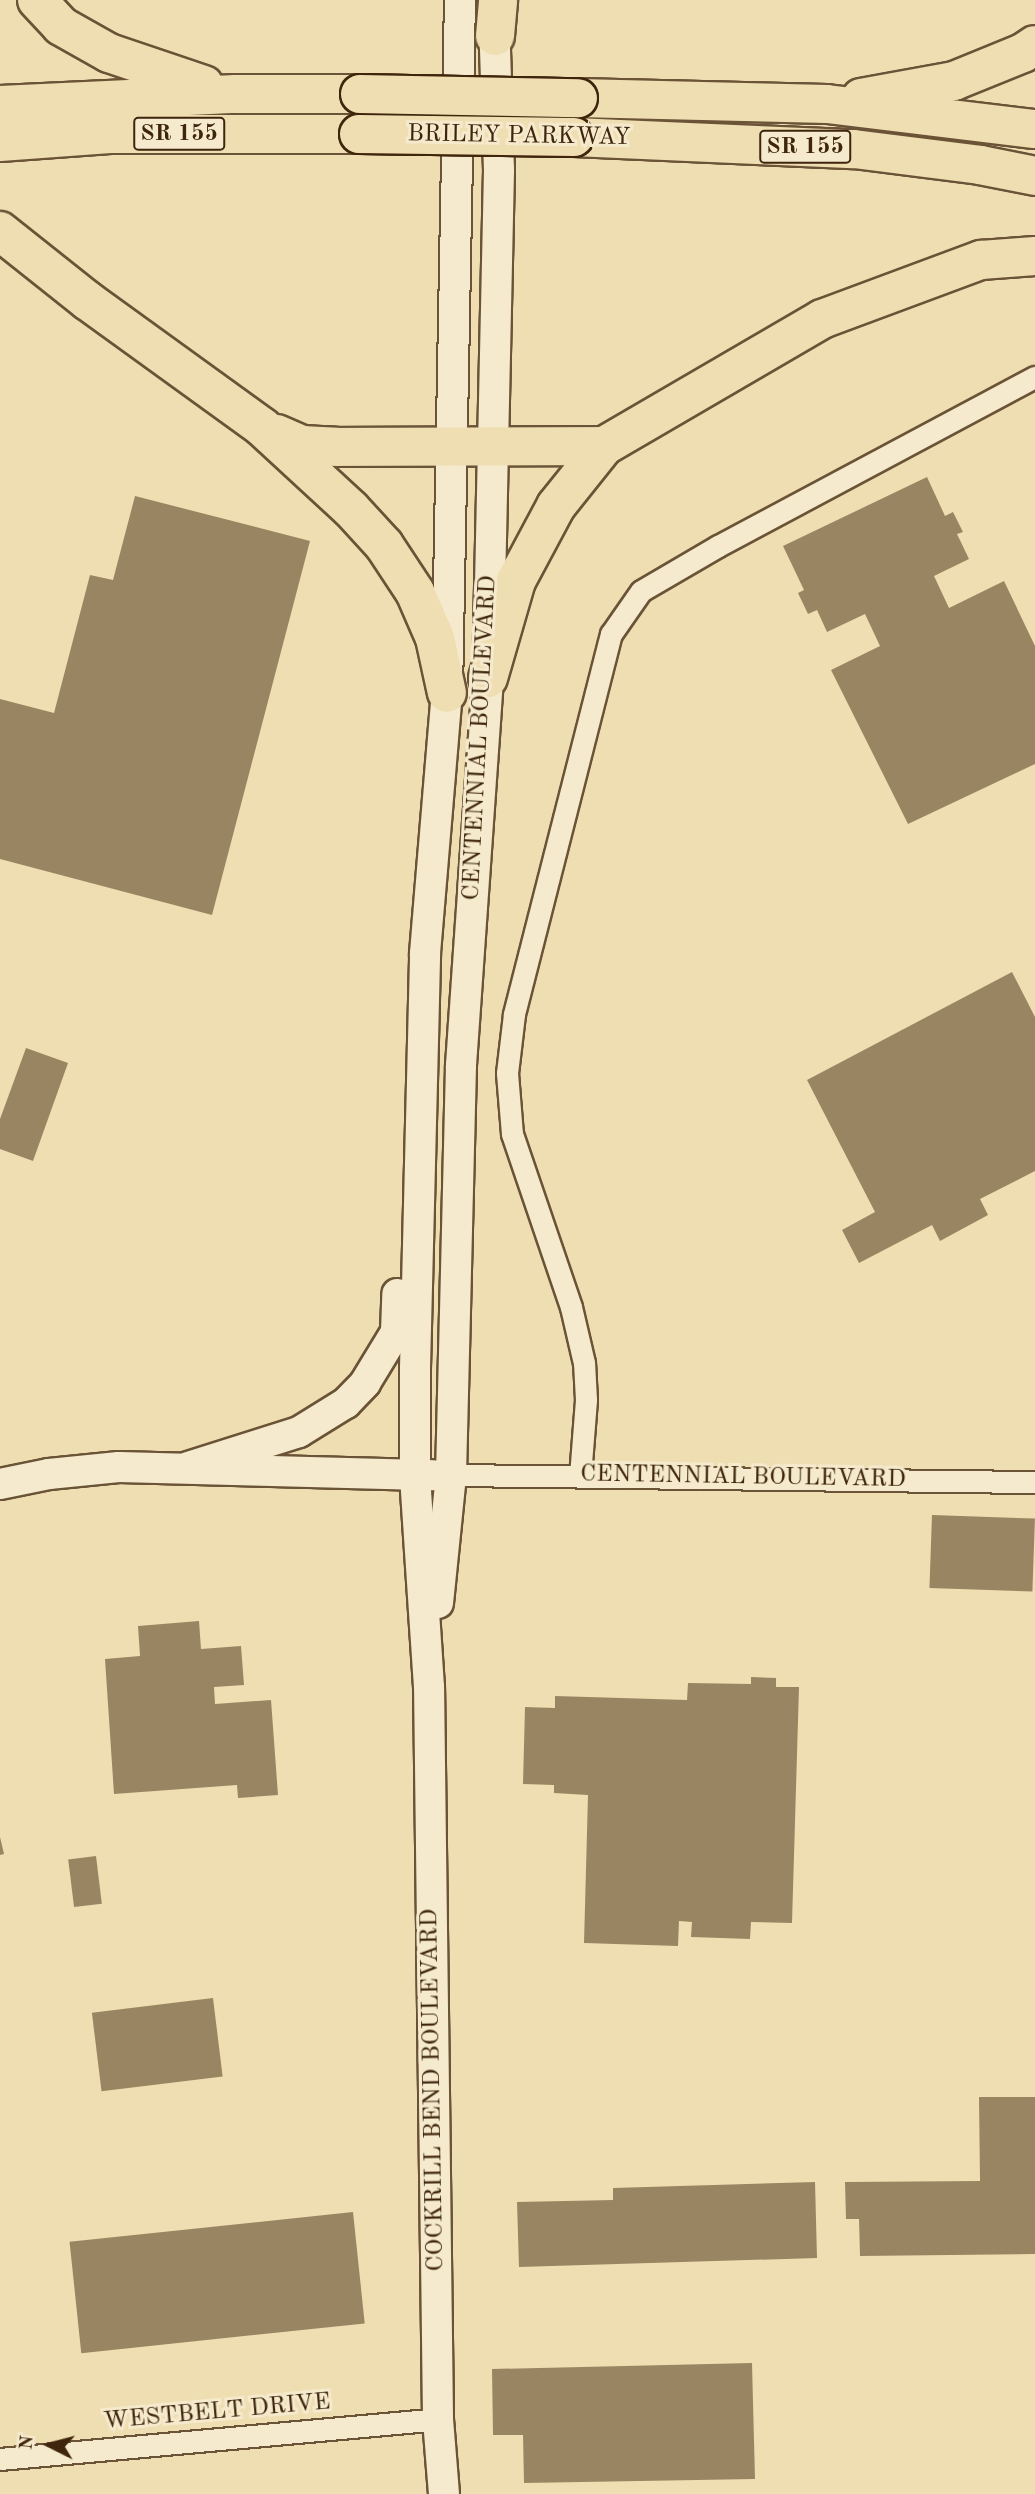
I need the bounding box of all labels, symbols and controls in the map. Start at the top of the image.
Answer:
road number: SR 155 [132,114,226,154]
street label: BRILEY PARKWAY [407,121,631,153]
road number: SR 155 [758,128,852,166]
street label: CENTENNIAL BOULEVARD [458,575,504,901]
street label: CENTENNIAL BOULEVARD [580,1461,906,1495]
street label: COCKRILL BEND BOULEVARD [416,1908,452,2272]
street label: WESTBELT DRIVE [102,2389,332,2437]
north arrow [14,2410,84,2480]
text: N [17,2435,38,2451]

